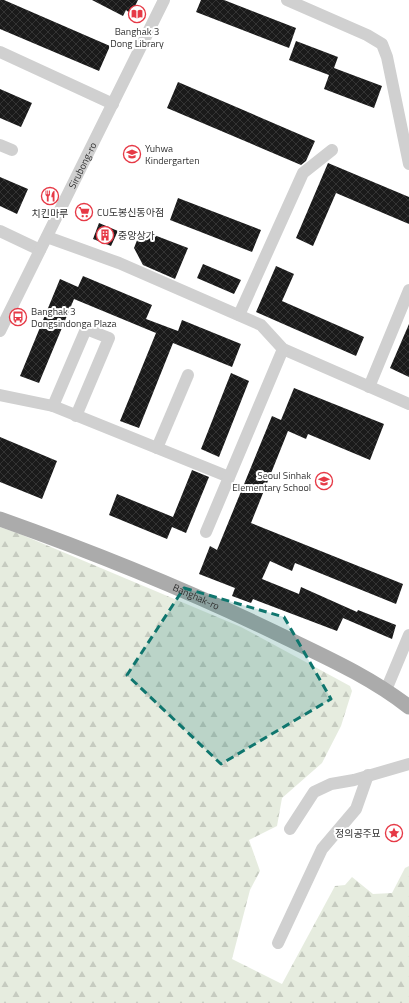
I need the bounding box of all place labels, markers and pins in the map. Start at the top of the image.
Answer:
library icon: Banghak 3 Dong Library [127,4,147,24]
place label: Banghak 3 Dong Library [110,24,164,51]
place label: Yuhwa Kindergarten [145,141,200,168]
school or university icon: Yuhwa Kindergarten [122,144,142,164]
restaurant icon: 치킨마루 [40,186,60,206]
supermarket icon: CU도봉신동아점 [74,202,94,222]
place label: CU도봉신동아점 [97,205,164,220]
place label: 치킨마루 [32,206,68,221]
building icon: 중앙상가 [95,225,115,245]
place label: 중앙상가 [118,228,155,243]
place label: Banghak 3 Dongsindonga Plaza [31,304,117,331]
bus stop icon: Banghak 3 Dongsindonga Plaza [8,307,28,327]
place label: Seoul Sinhak Elementary School [232,468,311,495]
school or university icon: Seoul Sinhak Elementary School [314,471,334,491]
place icon: 정의공주묘 [384,823,404,843]
place label: 정의공주묘 [335,826,381,841]

